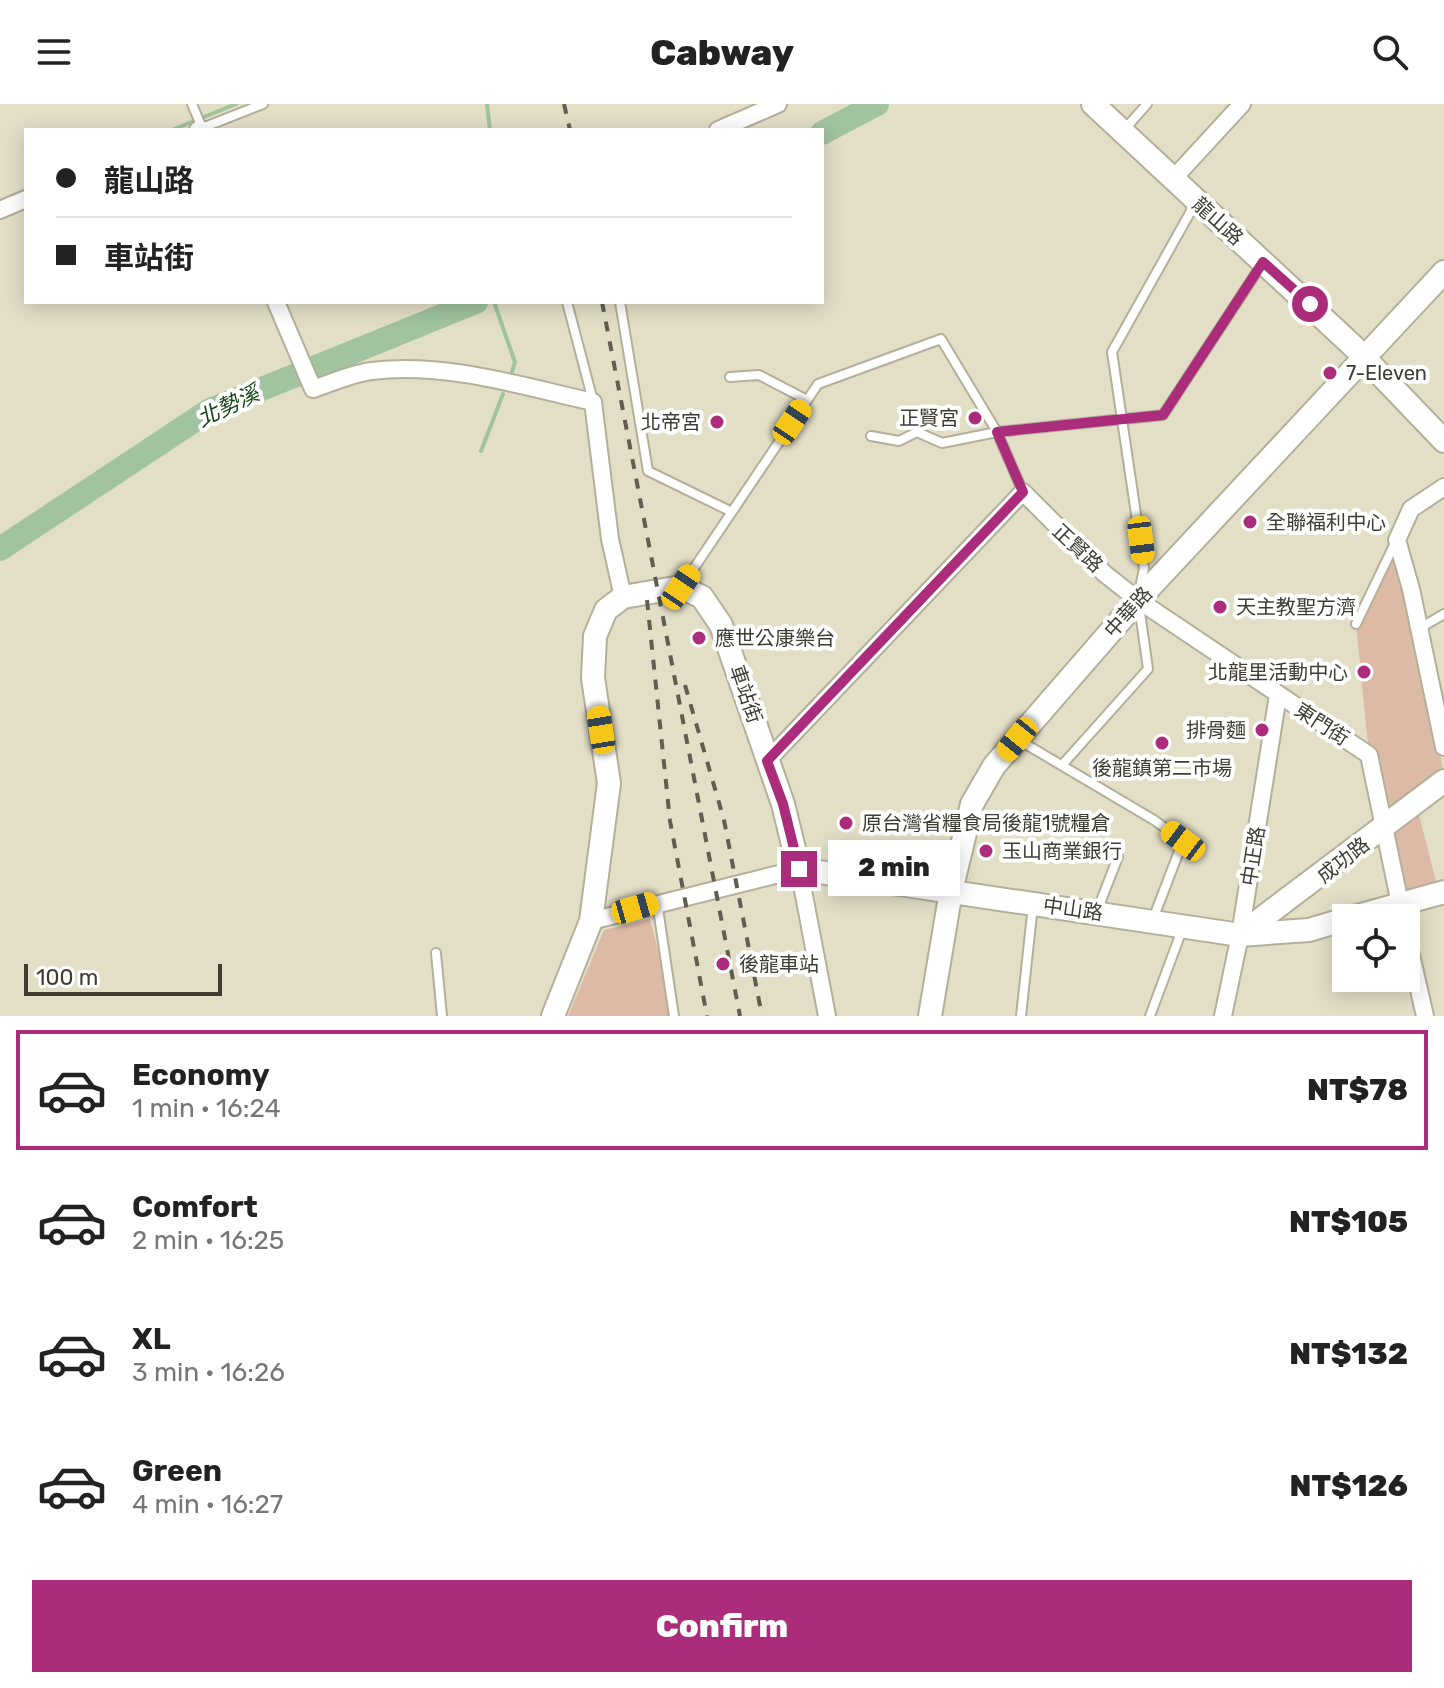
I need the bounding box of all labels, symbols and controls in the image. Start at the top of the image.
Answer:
icon: menu [32,30,76,74]
icon: search [1368,30,1412,74]
text: Cabway [650,31,794,74]
text: 龍山路 [104,163,194,199]
street label: 龍山路 [1188,192,1248,250]
text: 車站街 [104,240,194,276]
route start [1292,286,1328,322]
place label: 7-Eleven [1346,361,1427,385]
marker: 7-Eleven [1321,364,1339,382]
water label: 北勢溪 [192,378,266,433]
car [769,395,815,449]
place label: 正賢宮 [899,406,959,430]
marker: 正賢宮 [966,409,984,427]
place label: 北帝宮 [641,410,701,434]
marker: 北帝宮 [708,413,726,431]
place label: 全聯福利中心 [1266,510,1386,534]
marker: 全聯福利中心 [1241,513,1259,531]
car [1126,515,1156,565]
street label: 正賢路 [1048,519,1108,577]
car [658,560,704,614]
street label: 中華路 [1099,582,1157,642]
place label: 天主教聖方濟 [1236,595,1356,619]
marker: 天主教聖方濟 [1211,598,1229,616]
place label: 應世公康樂台 [715,626,835,650]
marker: 應世公康樂台 [690,629,708,647]
place label: 北龍里活動中心 [1208,660,1348,684]
street label: 車站街 [725,662,767,726]
marker: 北龍里活動中心 [1355,663,1373,681]
street label: 東門街 [1290,698,1354,750]
car [585,704,617,756]
car [993,713,1041,765]
place label: 排骨麵 [1186,718,1246,742]
marker: 排骨麵 [1253,721,1271,739]
marker: 後龍鎮第二市場 [1153,734,1171,752]
place label: 後龍鎮第二市場 [1092,756,1232,780]
place label: 原台灣省糧食局後龍1號糧倉 [862,811,1111,835]
marker: 原台灣省糧食局後龍1號糧倉 [837,814,855,832]
car [1157,817,1209,865]
street label: 中正路 [1236,824,1270,888]
street label: 成功路 [1312,832,1374,888]
place label: 玉山商業銀行 [1002,839,1122,863]
callout: 2 min [827,841,959,897]
marker: 玉山商業銀行 [977,842,995,860]
route end [781,851,817,887]
text: 2 min [858,852,930,883]
car [609,890,661,926]
street label: 中山路 [1042,893,1104,925]
map controls [1332,904,1420,992]
button: locate [1332,904,1420,992]
place label: 後龍車站 [739,952,819,976]
marker: 後龍車站 [714,955,732,973]
scale bar [24,960,222,996]
text: 100 m [36,964,98,991]
icon: car [36,1054,108,1126]
text: Economy [132,1057,270,1093]
text: NT$78 [1307,1072,1408,1108]
text: 1 min · 16:24 [132,1093,281,1124]
icon: car [36,1186,108,1258]
text: Comfort [132,1189,258,1225]
text: NT$105 [1289,1204,1408,1240]
text: 2 min · 16:25 [132,1225,284,1256]
icon: car [36,1318,108,1390]
text: XL [132,1321,171,1357]
text: NT$132 [1289,1336,1408,1372]
text: 3 min · 16:26 [132,1357,285,1388]
icon: car [36,1450,108,1522]
text: Green [132,1453,222,1489]
text: NT$126 [1290,1468,1408,1504]
text: 4 min · 16:27 [132,1489,283,1520]
button: Confirm [32,1580,1412,1672]

